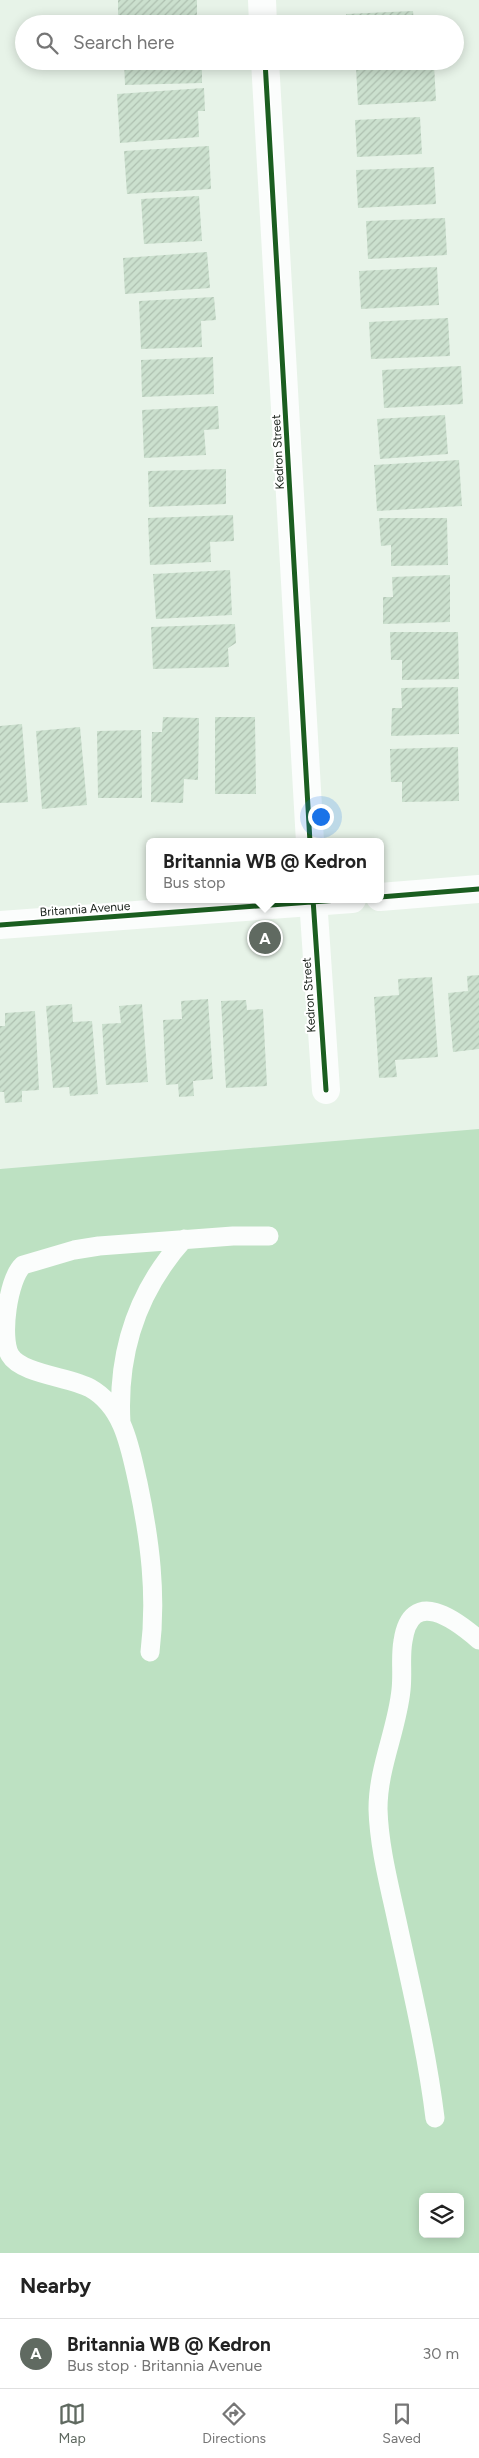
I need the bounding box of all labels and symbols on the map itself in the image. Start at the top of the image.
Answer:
street label: Kedron Street [269,414,287,490]
your location [308,804,334,830]
street label: Britannia Avenue [39,899,131,919]
pin: A [249,919,281,957]
street label: Kedron Street [299,957,319,1033]

